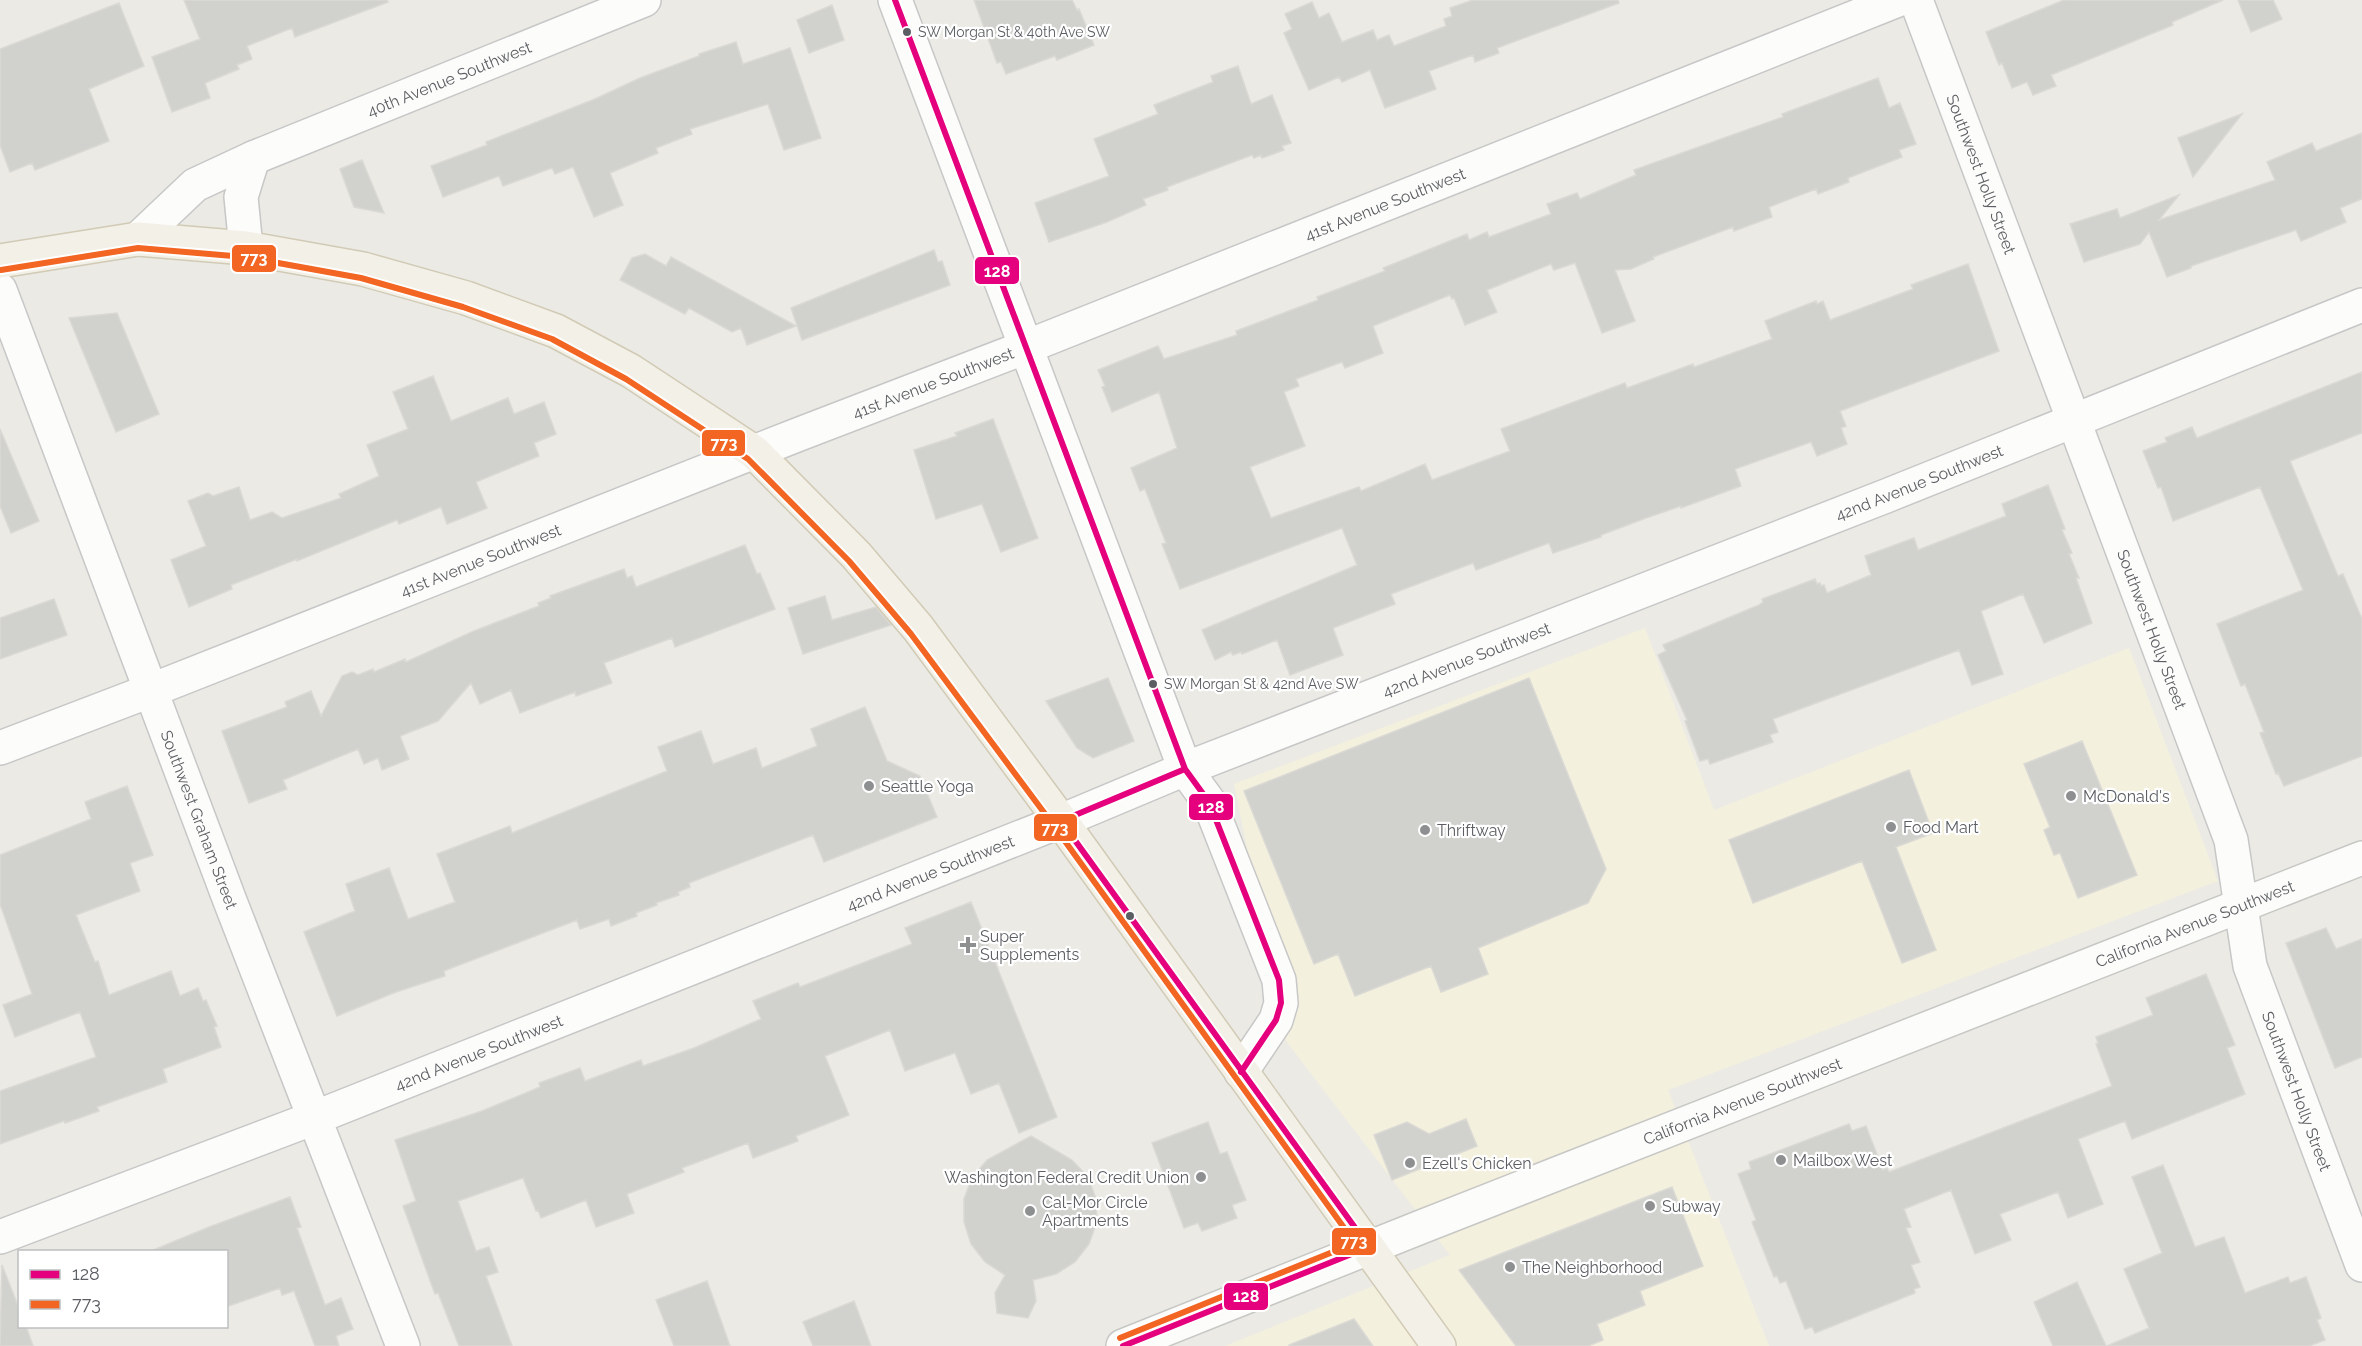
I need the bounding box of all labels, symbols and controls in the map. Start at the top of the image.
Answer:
place label: SW Morgan St & 40th Ave SW [918,24,1110,40]
marker: SW Morgan St & 40th Ave SW [901,26,913,38]
street label: 40th Avenue Southwest [364,37,535,120]
street label: Southwest Holly Street [1943,92,2020,257]
street label: 41st Avenue Southwest [1302,163,1469,245]
line badge: 773 [231,244,277,273]
text: 773 [241,249,268,268]
line badge: 128 [974,256,1020,285]
text: 128 [984,262,1010,281]
street label: 41st Avenue Southwest [850,343,1017,422]
line badge: 773 [701,429,746,457]
text: 773 [711,434,738,453]
street label: 42nd Avenue Southwest [1833,440,2006,524]
street label: 41st Avenue Southwest [398,520,564,600]
street label: Southwest Holly Street [2113,547,2191,712]
street label: 42nd Avenue Southwest [1380,618,1554,701]
place label: SW Morgan St & 42nd Ave SW [1164,676,1359,692]
marker: SW Morgan St & 42nd Ave SW [1147,678,1159,690]
street label: Southwest Graham Street [157,728,242,912]
place label: Seattle Yoga [881,777,974,796]
marker: Seattle Yoga [862,779,876,793]
place label: McDonald's [2083,787,2170,806]
marker: McDonald's [2064,789,2078,803]
line badge: 128 [1188,793,1234,821]
text: 128 [1198,798,1224,817]
line badge: 773 [1033,813,1078,842]
place label: Food Mart [1903,818,1979,837]
text: 773 [1042,819,1069,838]
marker: Food Mart [1884,820,1898,834]
place label: Thriftway [1437,821,1506,840]
marker: Thriftway [1418,823,1432,837]
street label: 42nd Avenue Southwest [844,831,1017,915]
street label: California Avenue Southwest [2093,876,2297,971]
unlabelled marker [1124,910,1136,922]
place label: Super Supplements [980,927,1079,964]
marker: Super Supplements [961,938,975,952]
street label: Southwest Holly Street [2258,1008,2336,1174]
street label: 42nd Avenue Southwest [392,1010,566,1094]
street label: California Avenue Southwest [1640,1053,1845,1149]
place label: Mailbox West [1793,1151,1893,1170]
marker: Mailbox West [1774,1153,1788,1167]
place label: Ezell's Chicken [1422,1154,1531,1173]
marker: Ezell's Chicken [1403,1156,1417,1170]
place label: Washington Federal Credit Union [944,1168,1189,1187]
marker: Washington Federal Credit Union [1194,1170,1208,1184]
place label: Cal-Mor Circle Apartments [1042,1193,1148,1230]
place label: Subway [1662,1197,1721,1216]
marker: Subway [1643,1199,1657,1213]
marker: Cal-Mor Circle Apartments [1023,1204,1037,1218]
line badge: 773 [1331,1227,1377,1256]
text: 773 [1341,1232,1368,1251]
legend [18,1250,228,1328]
place label: The Neighborhood [1522,1258,1662,1277]
marker: The Neighborhood [1503,1260,1517,1274]
text: 128 [72,1263,100,1284]
line badge: 128 [1223,1282,1269,1311]
text: 128 [1233,1287,1259,1306]
text: 773 [72,1293,101,1314]

